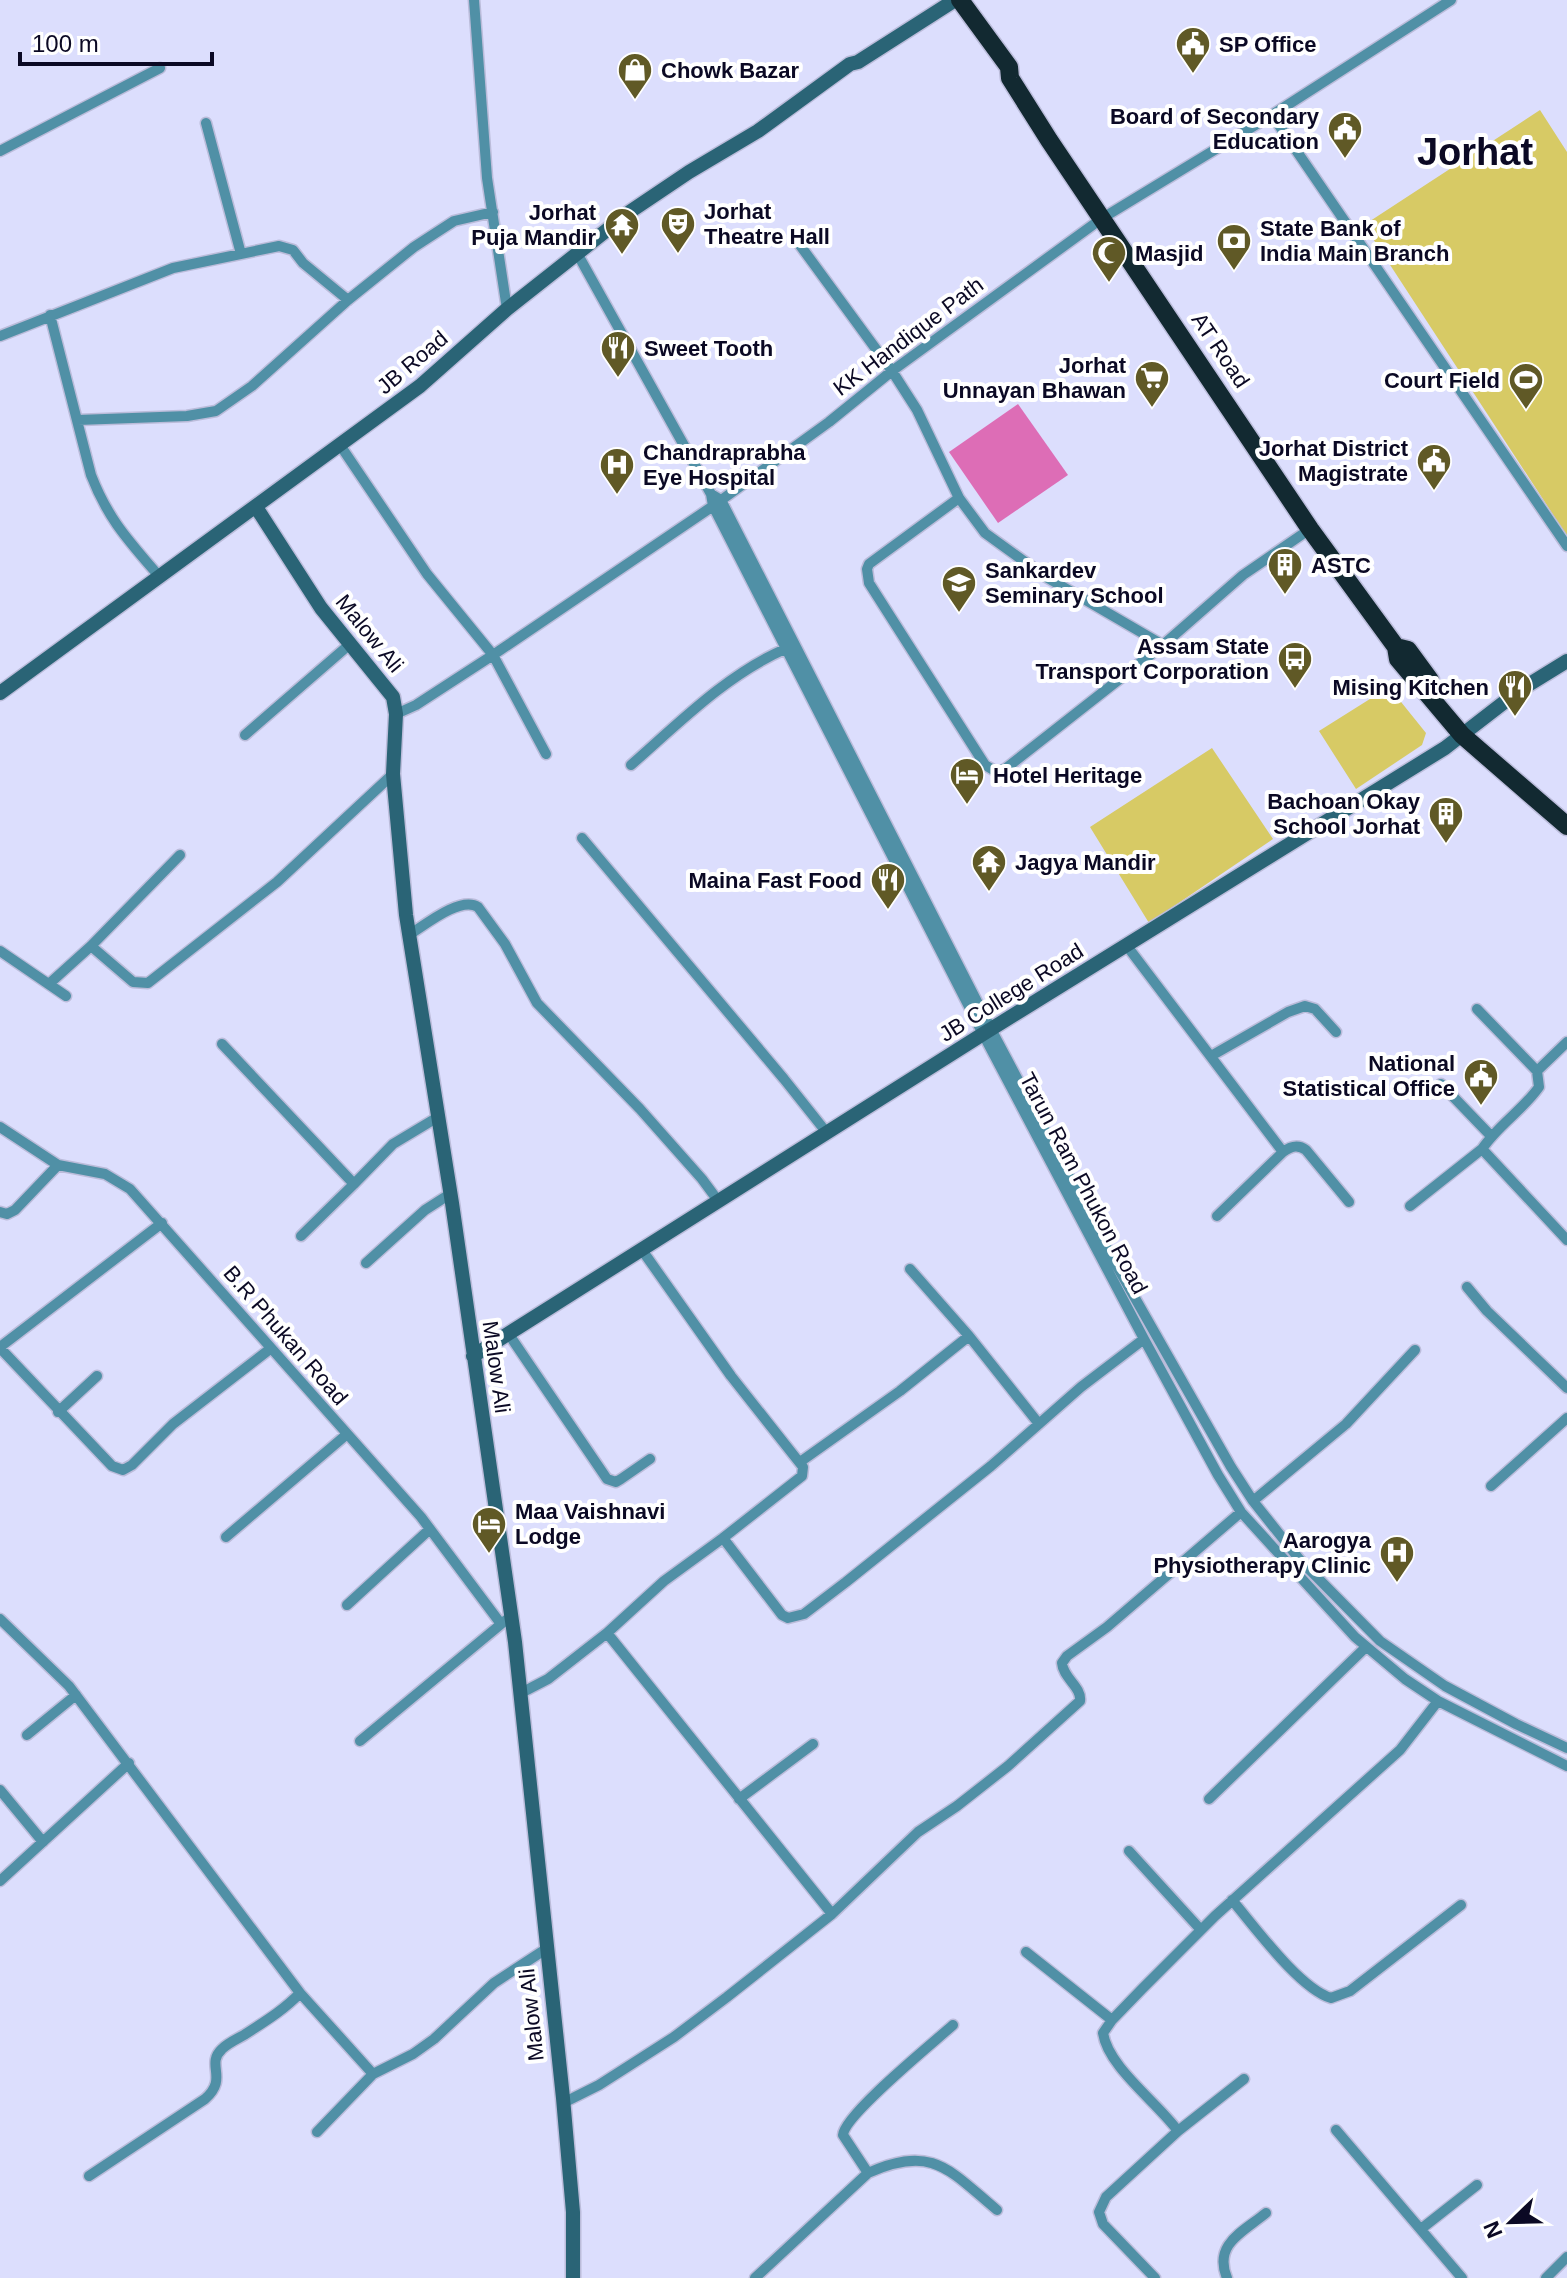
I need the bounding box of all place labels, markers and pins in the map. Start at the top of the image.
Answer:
public building icon: SP Office [1174,25,1212,75]
place label: SP Office [1219,32,1316,57]
shop icon: Chowk Bazar [616,51,654,101]
place label: Chowk Bazar [661,58,800,83]
place label: Board of Secondary Education [1110,104,1320,154]
public building icon: Board of Secondary Education [1326,110,1364,160]
place label: Jorhat Theatre Hall [704,199,830,249]
place label: Jorhat Puja Mandir [471,200,597,250]
theatre icon: Jorhat Theatre Hall [659,205,697,255]
temple icon: Jorhat Puja Mandir [603,206,641,256]
place label: State Bank of India Main Branch [1260,216,1449,266]
bank icon: State Bank of India Main Branch [1215,222,1253,272]
mosque icon: Masjid [1090,234,1128,284]
place label: Masjid [1135,241,1203,266]
restaurant icon: Sweet Tooth [599,329,637,379]
place label: Sweet Tooth [644,336,773,361]
place label: Jorhat Unnayan Bhawan [943,353,1127,403]
supermarket icon: Jorhat Unnayan Bhawan [1133,359,1171,409]
sports icon: Court Field [1507,361,1545,411]
place label: Court Field [1384,368,1500,393]
place label: Jorhat District Magistrate [1259,436,1409,486]
place label: Chandraprabha Eye Hospital [643,440,806,490]
public building icon: Jorhat District Magistrate [1415,442,1453,492]
hospital icon: Chandraprabha Eye Hospital [598,446,636,496]
building icon: ASTC [1266,546,1304,596]
place label: ASTC [1311,553,1371,578]
place label: Sankardev Seminary School [985,558,1164,608]
school or university icon: Sankardev Seminary School [940,564,978,614]
place label: Assam State Transport Corporation [1036,634,1269,684]
bus stop icon: Assam State Transport Corporation [1276,640,1314,690]
restaurant icon: Mising Kitchen [1496,668,1534,718]
place label: Mising Kitchen [1333,675,1489,700]
hotel icon: Hotel Heritage [948,756,986,806]
place label: Hotel Heritage [993,763,1142,788]
place label: Bachoan Okay School Jorhat [1267,789,1421,839]
building icon: Bachoan Okay School Jorhat [1427,795,1465,845]
temple icon: Jagya Mandir [970,843,1008,893]
place label: Jagya Mandir [1015,850,1156,875]
restaurant icon: Maina Fast Food [869,861,907,911]
place label: Maina Fast Food [688,868,862,893]
place label: National Statistical Office [1283,1051,1455,1101]
public building icon: National Statistical Office [1462,1057,1500,1107]
place label: Maa Vaishnavi Lodge [515,1499,665,1549]
hotel icon: Maa Vaishnavi Lodge [470,1505,508,1555]
place label: Aarogya Physiotherapy Clinic [1153,1528,1372,1578]
hospital icon: Aarogya Physiotherapy Clinic [1378,1534,1416,1584]

